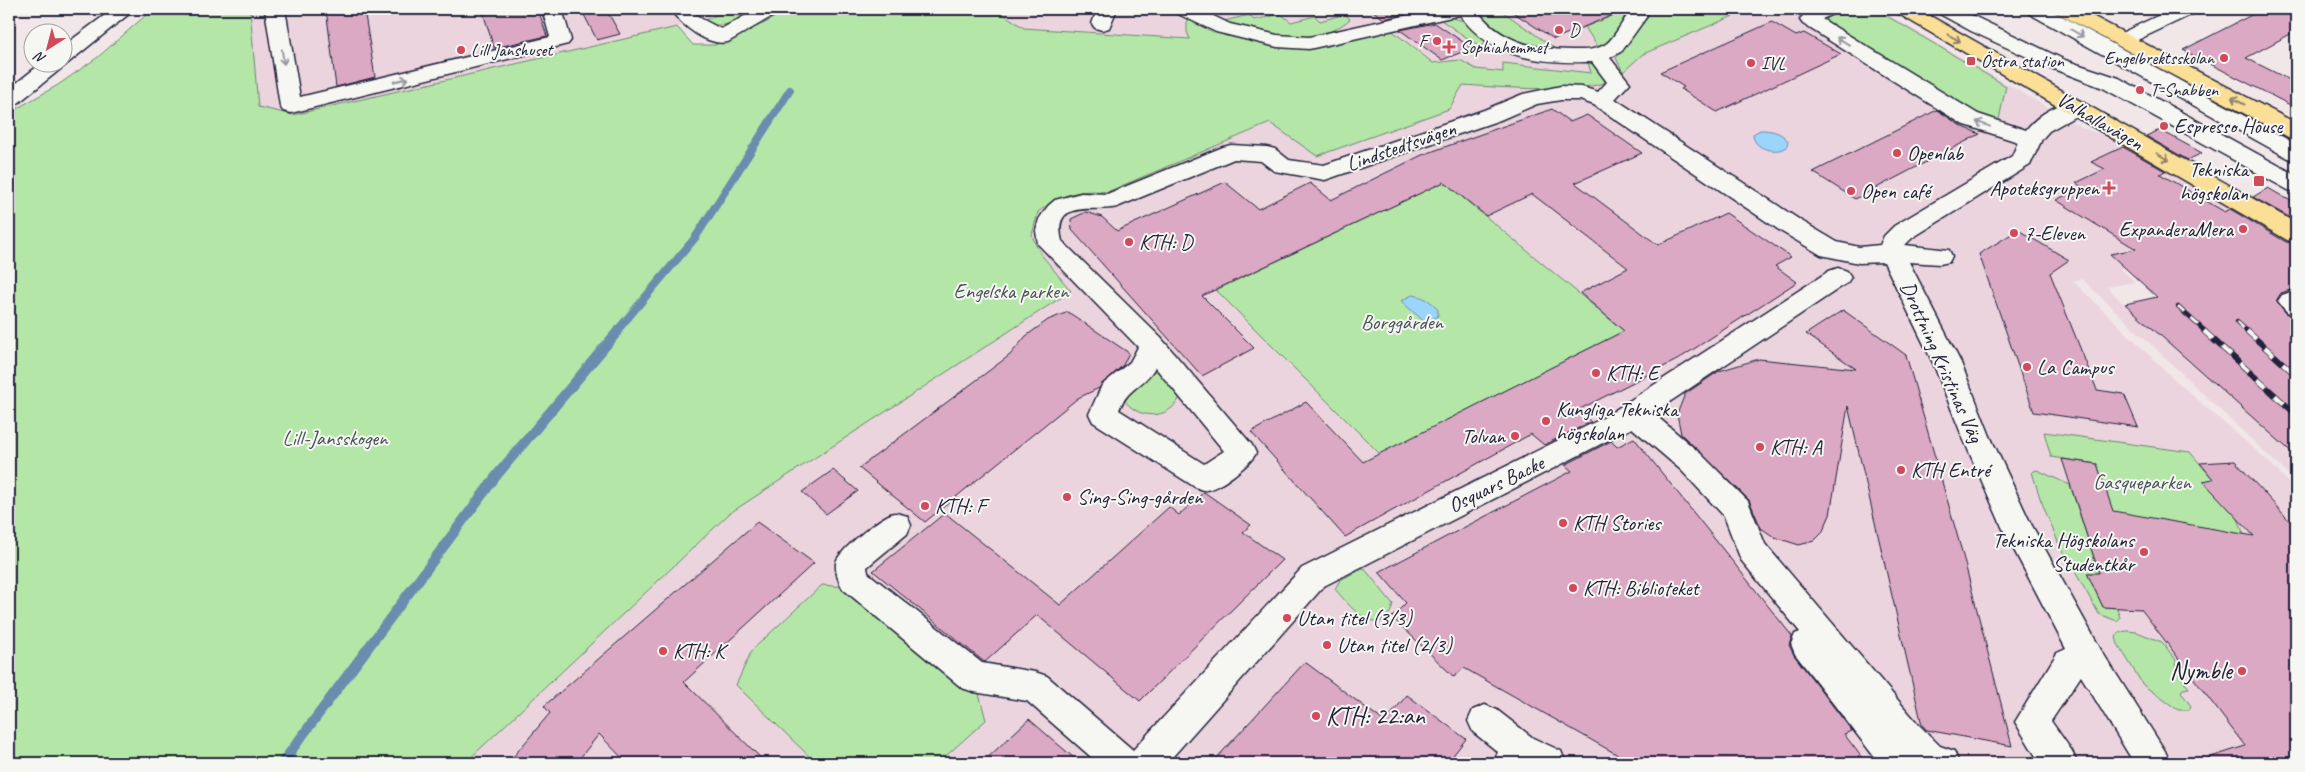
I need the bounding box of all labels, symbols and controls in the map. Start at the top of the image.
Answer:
place label: D [1569,19,1581,41]
north arrow [22,22,72,72]
marker: D [1553,24,1565,36]
one-way arrow [2070,28,2084,38]
place label: F [1419,30,1431,52]
one-way arrow [1947,33,1961,43]
marker: F [1431,35,1443,47]
place label: Sophiahemmet [1460,36,1551,58]
one-way arrow [1837,36,1851,46]
place label: Lill Janshuset [471,39,554,61]
marker: Sophiahemmet [1442,40,1456,54]
marker: Lill Janshuset [455,44,467,56]
text: N [30,47,49,68]
place label: Engelbrektsskolan [2104,47,2215,69]
one-way arrow [278,48,288,64]
place label: Östra station [1981,50,2065,72]
place label: IVL [1761,52,1786,74]
marker: Engelbrektsskolan [2218,52,2230,64]
marker: Östra station [1965,55,1977,67]
marker: IVL [1745,57,1757,69]
one-way arrow [393,75,409,84]
place label: T-Snabben [2150,79,2219,101]
marker: T-Snabben [2134,84,2146,96]
street label: Valhallavägen [2052,86,2148,156]
one-way arrow [2230,96,2245,106]
place label: Espresso House [2174,113,2284,139]
street label: Lindstedtsvägen [1343,115,1460,177]
one-way arrow [1975,119,1991,128]
marker: Espresso House [2158,120,2170,132]
place label: Openlab [1907,140,1965,166]
marker: Openlab [1891,147,1903,159]
one-way arrow [2155,152,2170,162]
place label: Tekniska högskolan [2180,156,2250,206]
marker: Tekniska högskolan [2252,174,2266,188]
place label: Apoteksgruppen [1990,175,2101,201]
place label: Open café [1861,178,1933,204]
marker: Apoteksgruppen [2103,182,2115,194]
marker: Open café [1845,185,1857,197]
place label: ExpanderaMera [2119,216,2235,242]
place label: 7-Eleven [2024,220,2087,246]
marker: ExpanderaMera [2237,223,2249,235]
marker: 7-Eleven [2008,227,2020,239]
place label: KTH: D [1139,229,1194,255]
marker: KTH: D [1123,236,1135,248]
street label: Drottning Kristinas Väg [1895,277,1990,448]
park label: Engelska parken [954,278,1070,304]
park label: Borggården [1361,309,1445,335]
place label: La Campus [2037,354,2115,380]
place label: KTH: E [1606,360,1661,386]
marker: La Campus [2021,361,2033,373]
marker: KTH: E [1590,367,1602,379]
place label: Kungliga Tekniska högskolan [1556,396,1680,446]
marker: Kungliga Tekniska högskolan [1540,415,1552,427]
place label: Tolvan [1461,423,1507,449]
park label: Lill-Jansskogen [283,425,389,451]
marker: Tolvan [1509,430,1521,442]
place label: KTH: A [1770,434,1823,460]
marker: KTH: A [1754,441,1766,453]
street label: Osquars Backe [1444,449,1550,518]
place label: KTH Entré [1911,457,1993,483]
marker: KTH Entré [1895,464,1907,476]
park label: Gasqueparken [2093,469,2192,495]
place label: Sing-Sing-gården [1077,484,1204,510]
marker: Sing-Sing-gården [1061,491,1073,503]
place label: KTH: F [935,493,990,519]
marker: KTH: F [919,500,931,512]
place label: KTH Stories [1573,510,1662,536]
marker: KTH Stories [1557,517,1569,529]
place label: Tekniska Högskolans Studentkår [1992,527,2136,577]
marker: Tekniska Högskolans Studentkår [2138,546,2150,558]
place label: KTH: Biblioteket [1583,575,1701,601]
marker: KTH: Biblioteket [1567,582,1579,594]
place label: Utan titel (3/3) [1297,605,1413,631]
marker: Utan titel (3/3) [1281,612,1293,624]
place label: Utan titel (2/3) [1337,632,1453,658]
place label: KTH: K [673,638,729,664]
marker: Utan titel (2/3) [1321,639,1333,651]
marker: KTH: K [657,645,669,657]
place label: Nymble [2170,655,2234,687]
marker: Nymble [2236,665,2248,677]
place label: KTH: 22:an [1326,700,1425,732]
marker: KTH: 22:an [1310,710,1322,722]

